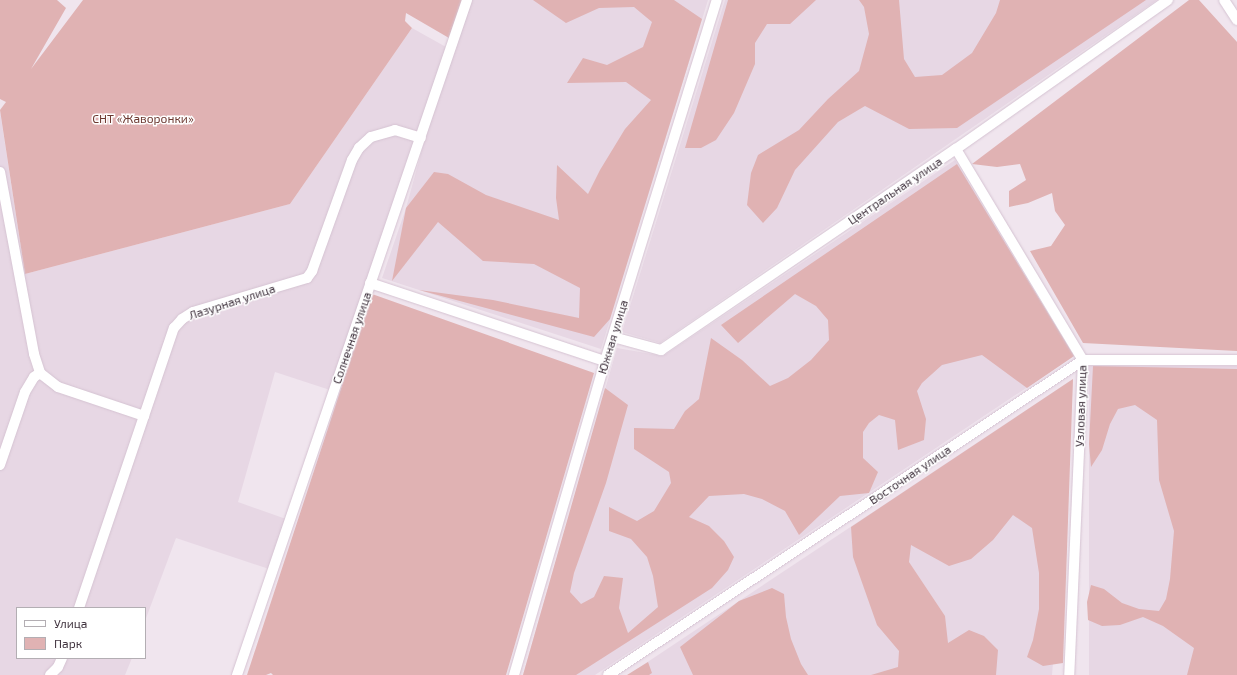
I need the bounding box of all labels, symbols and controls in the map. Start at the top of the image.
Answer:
park label: СНТ «Жаворонки» [92,112,194,126]
street label: Центральная улица [845,154,945,228]
street label: Лазурная улица [187,281,277,323]
street label: Солнечная улица [329,290,375,386]
street label: Южная улица [595,298,631,376]
street label: Узловая улица [1072,365,1090,447]
street label: Восточная улица [866,442,954,508]
legend [16,607,146,659]
text: Улица [54,616,87,630]
text: Парк [54,636,82,650]

